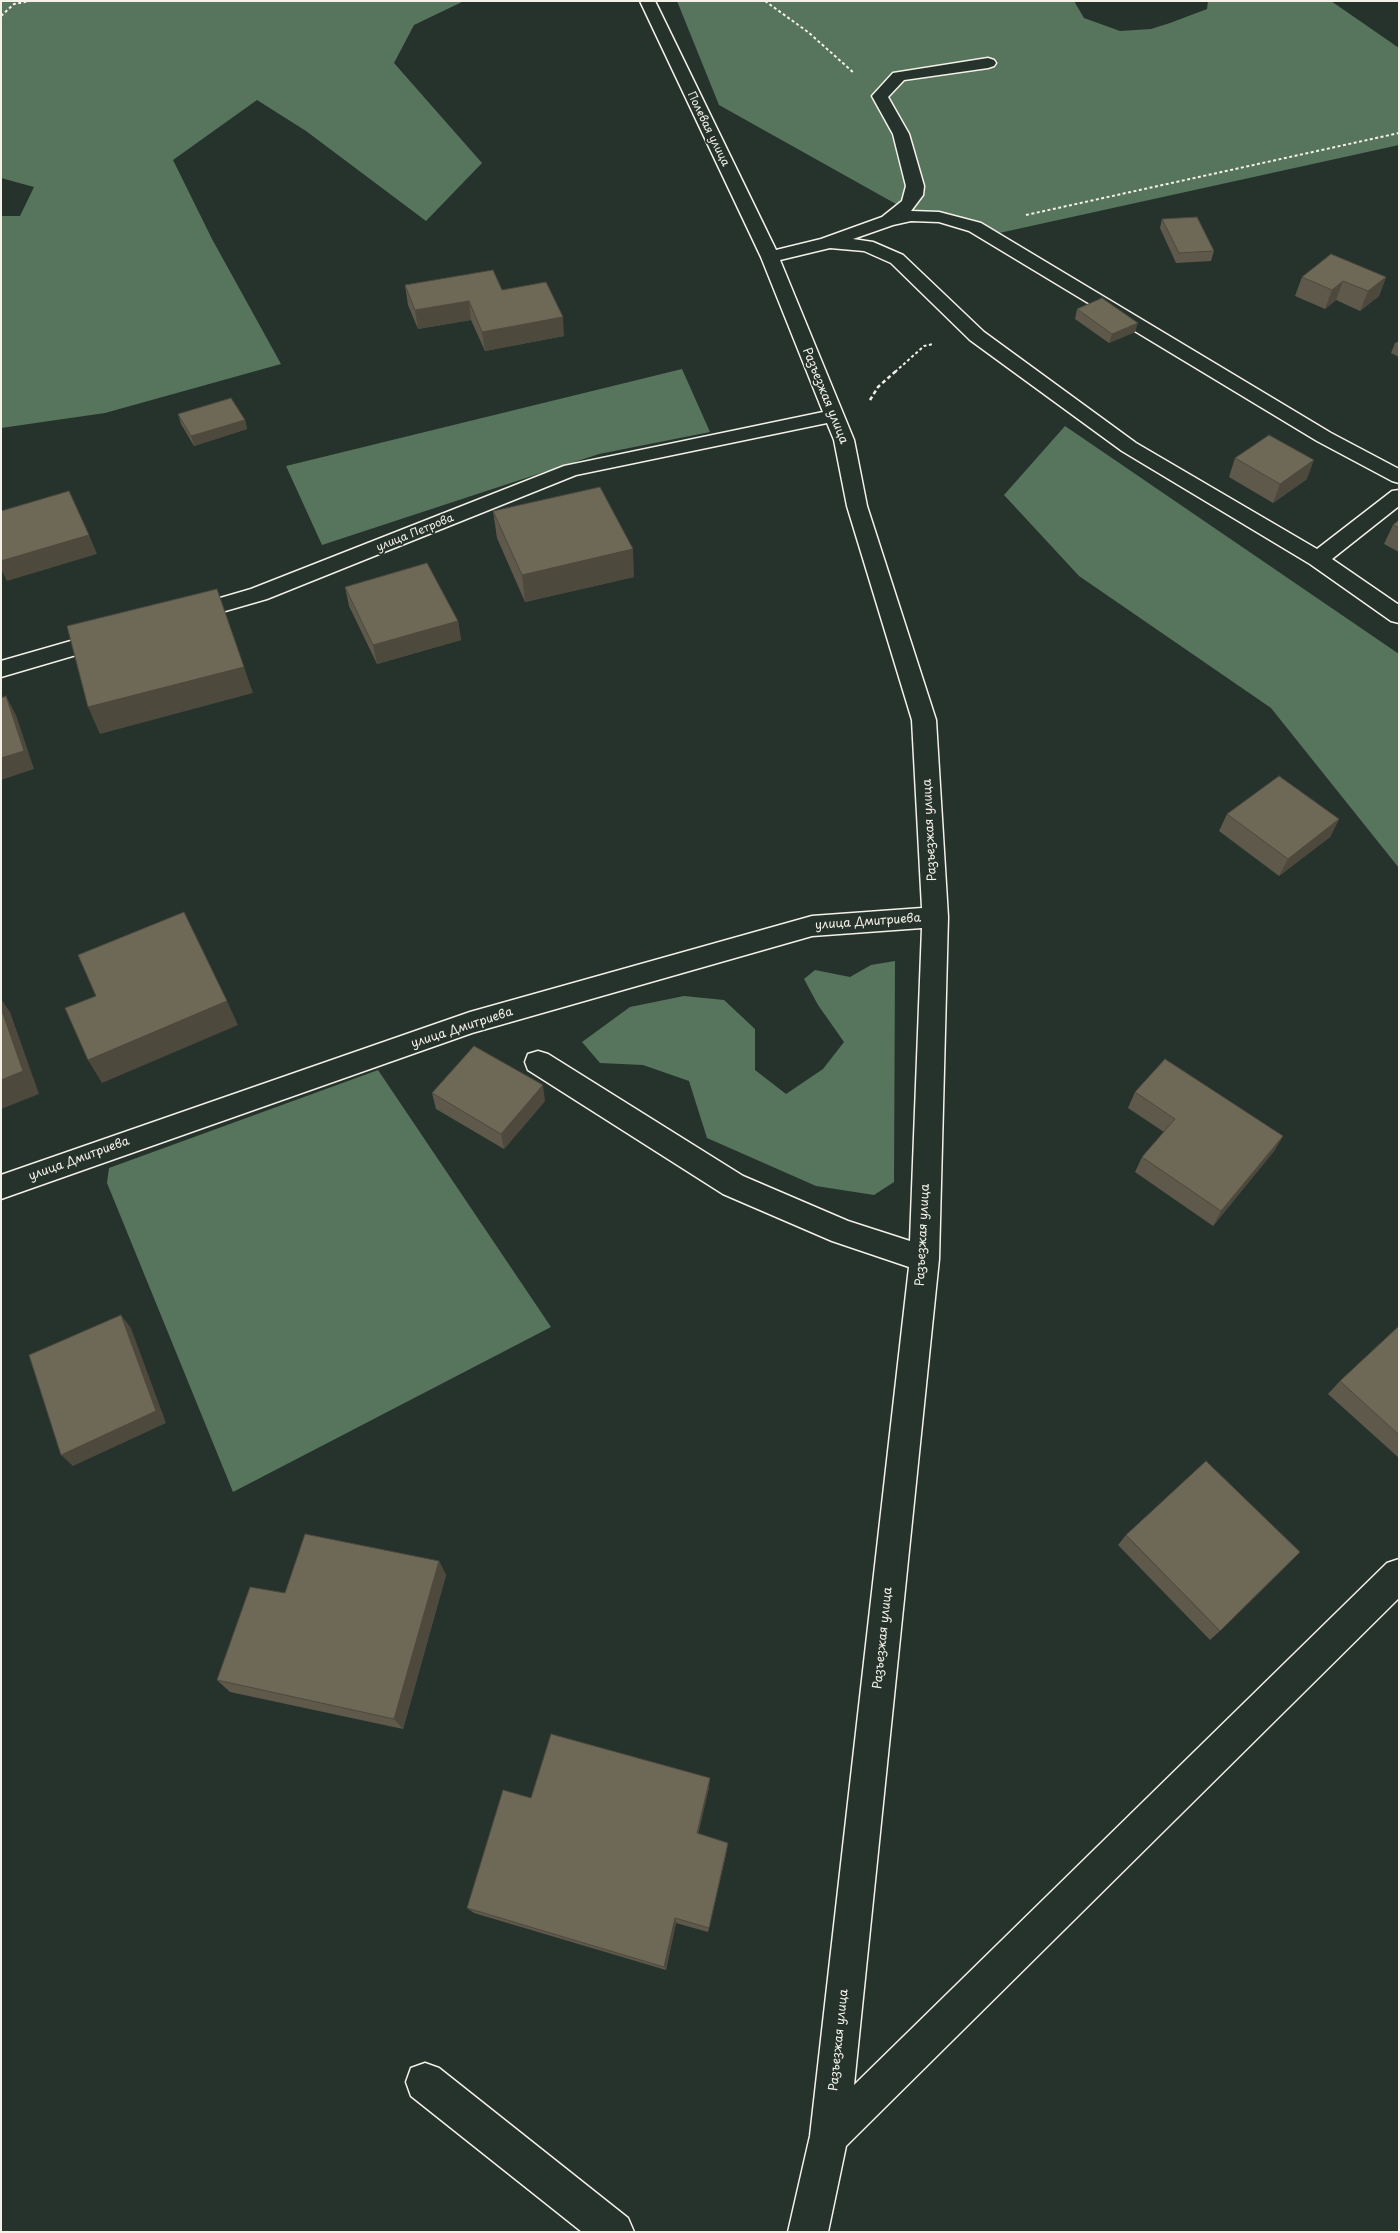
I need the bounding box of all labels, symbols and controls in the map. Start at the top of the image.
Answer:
street label: Полевая улица [684,89,732,169]
street label: Разъезжая улица [799,346,851,446]
street label: улица Петрова [374,511,456,555]
street label: Разъезжая улица [920,778,940,882]
street label: улица Дмитриева [815,911,921,933]
street label: улица Дмитриева [409,1005,515,1051]
street label: улица Дмитриева [27,1134,131,1184]
street label: Разъезжая улица [913,1183,933,1287]
street label: Разъезжая улица [870,1586,896,1690]
street label: Разъезжая улица [826,1988,852,2092]

